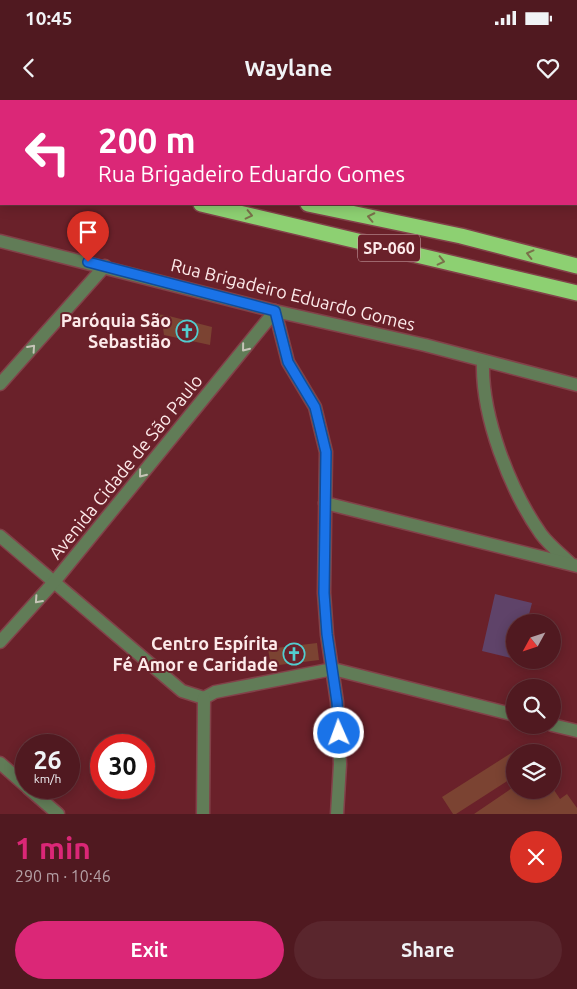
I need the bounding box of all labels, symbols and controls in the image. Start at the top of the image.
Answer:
text: 10:45 [25,7,73,29]
icon: back [15,54,43,82]
icon: heart [534,54,562,82]
text: Waylane [245,55,332,80]
icon: left [15,120,80,185]
text: 200 m [98,120,196,160]
text: Rua Brigadeiro Eduardo Gomes [98,161,405,186]
one-way arrow [244,209,253,220]
pin [67,211,109,262]
one-way arrow [367,212,376,223]
icon: arrive [74,218,102,246]
road number: SP-060 [358,234,420,262]
one-way arrow [525,249,534,260]
street label: Rua Brigadeiro Eduardo Gomes [169,254,418,334]
one-way arrow [437,255,445,265]
place label: Paróquia São Sebastião [61,310,171,351]
church icon: Paróquia São Sebastião [175,319,199,343]
one-way arrow [241,343,250,352]
one-way arrow [27,344,36,353]
street label: Avenida Cidade de São Paulo [45,370,206,563]
one-way arrow [138,469,147,478]
one-way arrow [35,594,44,603]
north arrow [506,614,561,669]
map controls [506,614,561,799]
place label: Centro Espírita Fé Amor e Caridade [113,633,278,674]
church icon: Centro Espírita Fé Amor e Caridade [282,642,306,666]
button: search [506,679,561,734]
position arrow [312,706,364,758]
speed limit sign: 30 [90,734,155,799]
button: layers [506,744,561,799]
text: 26 [33,746,62,774]
text: km/h [34,772,61,785]
text: 1 min [15,831,91,865]
button: close [510,831,562,883]
text: 290 m · 10:46 [15,867,111,885]
button: Exit [15,921,284,979]
button: Share [294,921,562,979]

